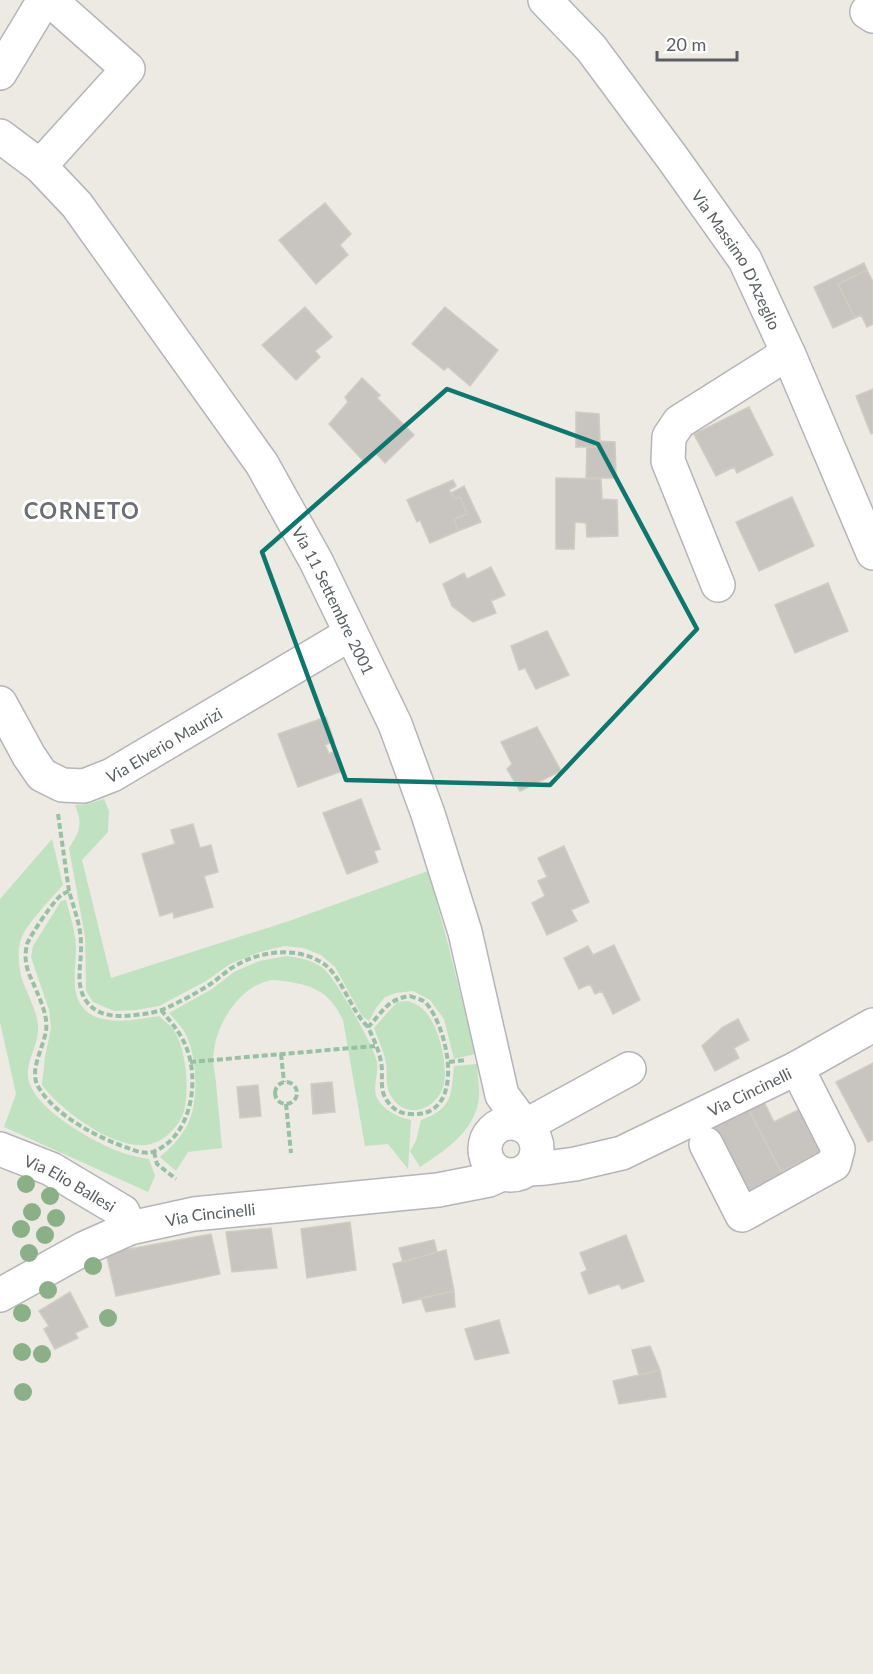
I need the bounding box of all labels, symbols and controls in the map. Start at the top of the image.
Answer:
scale bar [657,24,736,62]
text: 20 m [666,33,706,55]
street label: Via Massimo D'Azeglio [689,186,785,332]
district label: CORNETO [24,497,140,524]
street label: Via 11 Settembre 2001 [289,523,379,677]
street label: Via Elverio Maurizi [103,703,225,786]
street label: Via Cincinelli [704,1063,794,1120]
street label: Via Elio Ballesi [22,1150,119,1215]
street label: Via Cincinelli [163,1199,256,1230]

